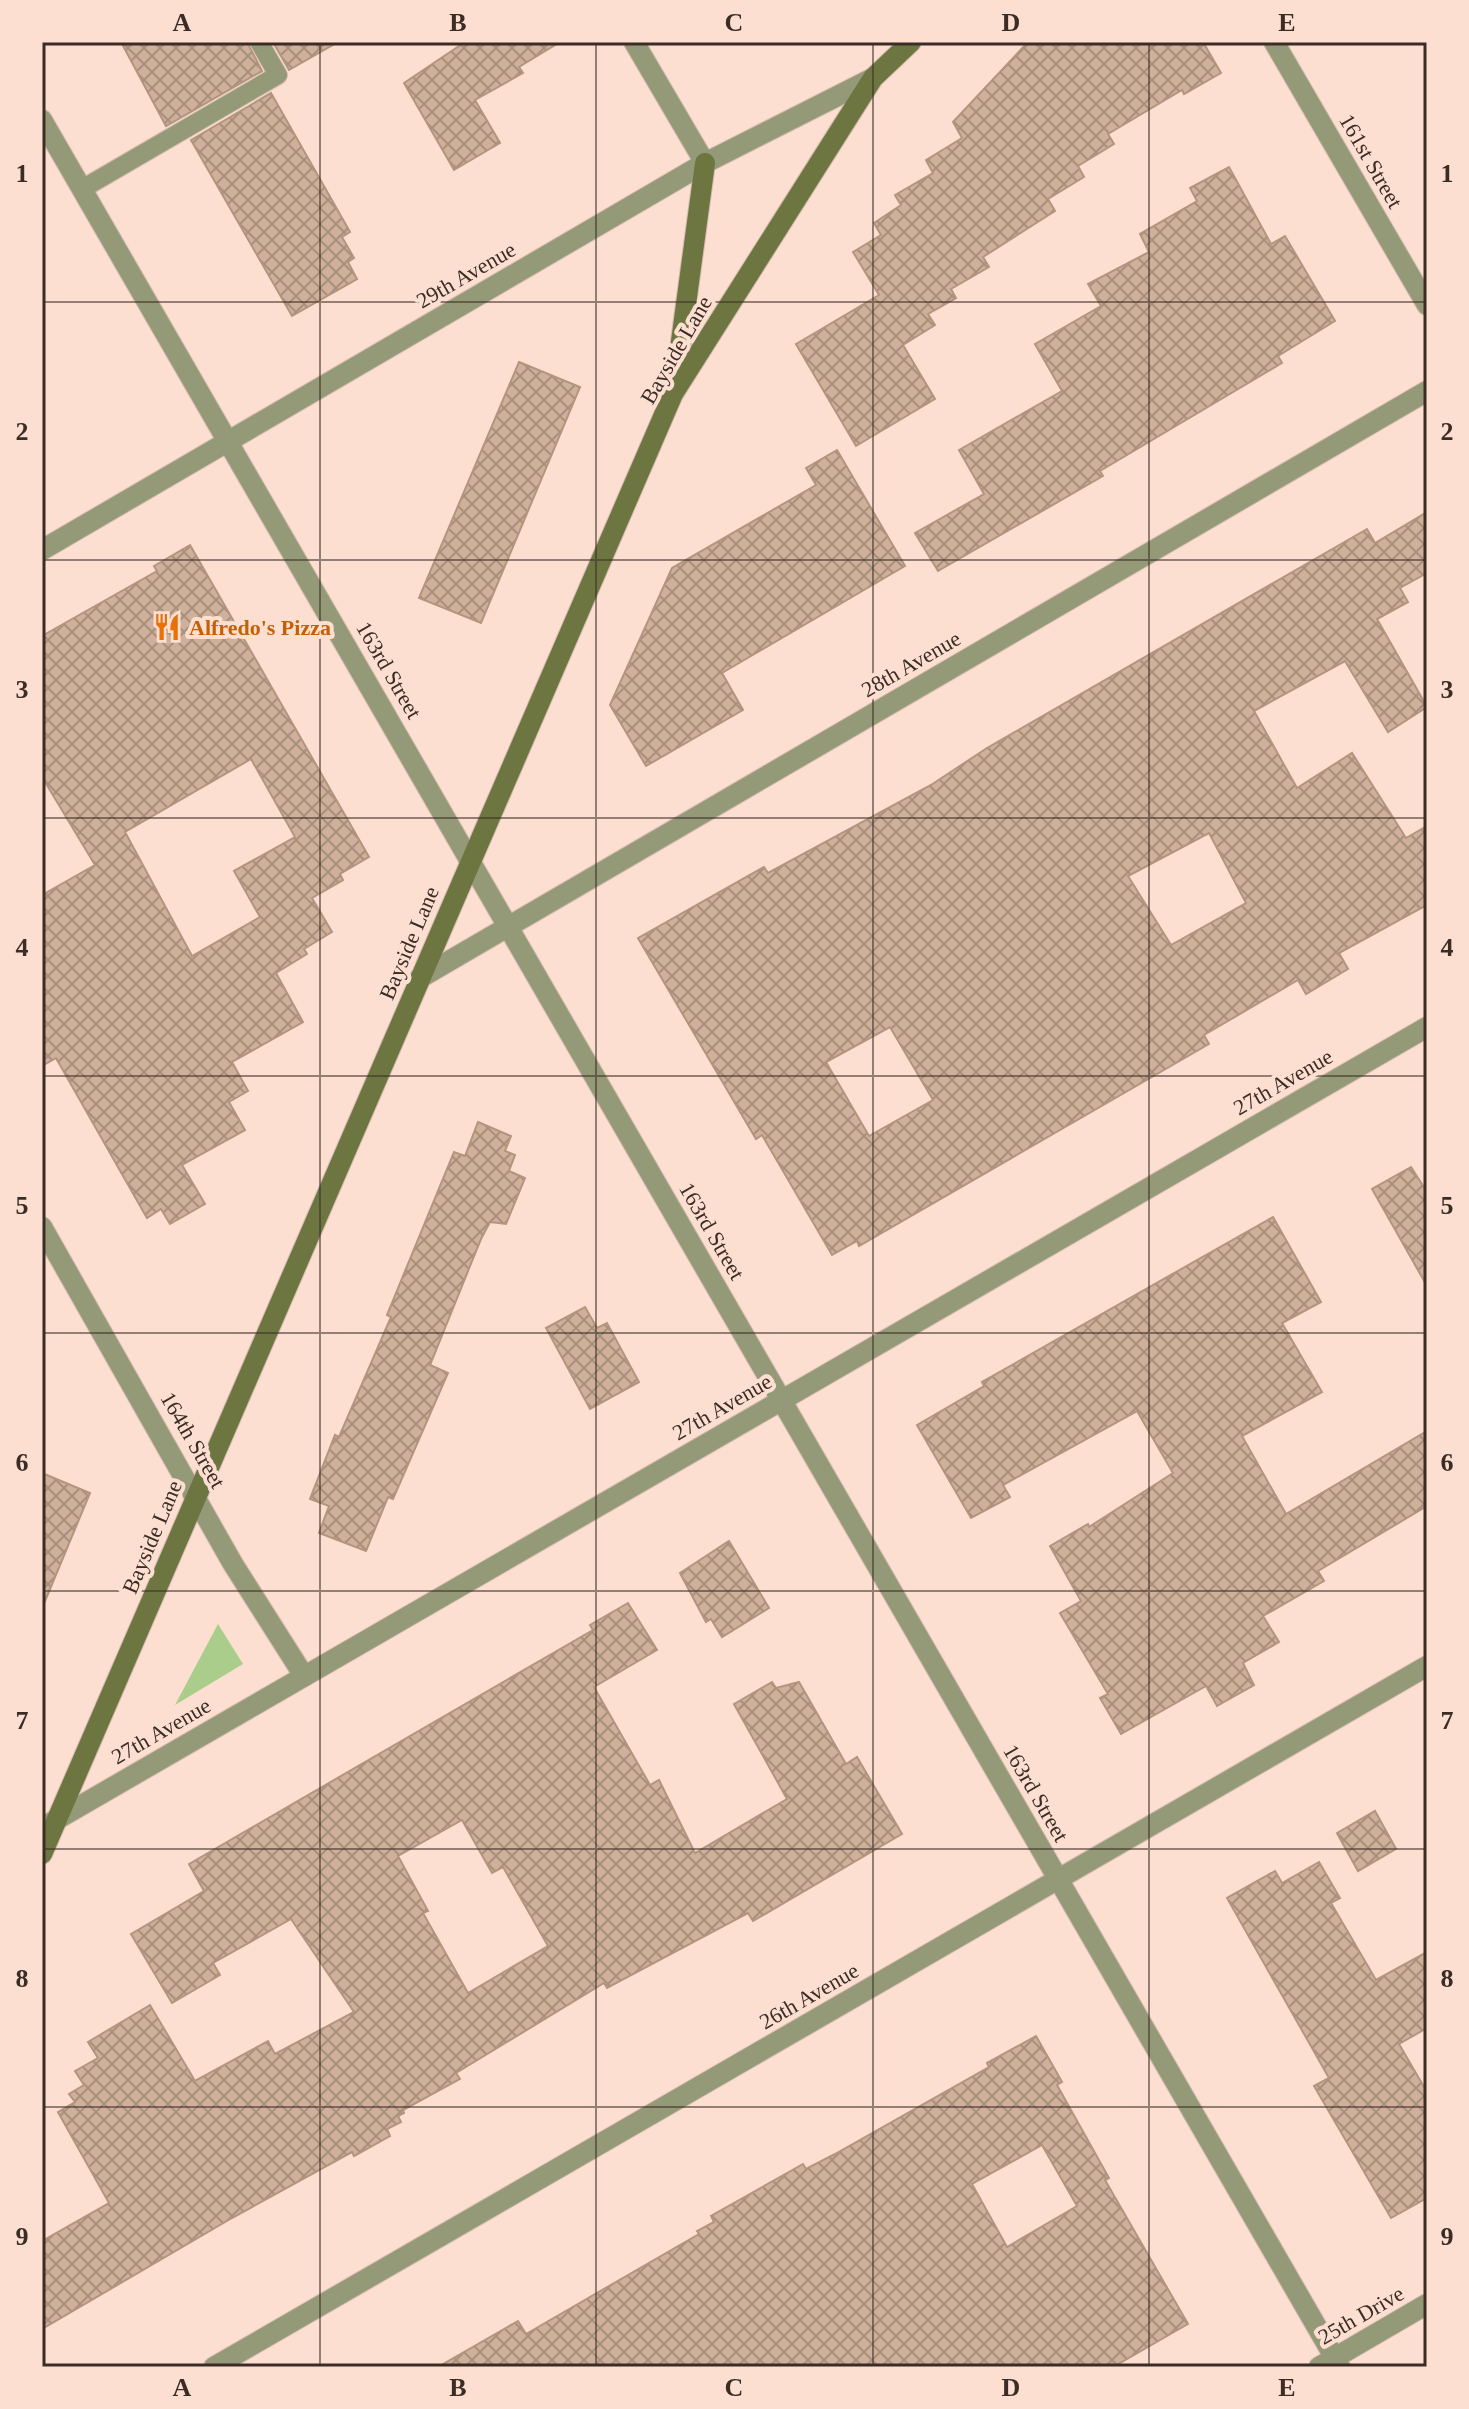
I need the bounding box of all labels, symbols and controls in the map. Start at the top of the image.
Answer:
text: A [173,8,192,37]
text: B [449,8,467,37]
text: C [725,8,743,37]
text: D [1002,8,1020,37]
text: E [1278,8,1296,37]
street label: 161st Street [1334,110,1408,212]
text: 1 [16,159,29,188]
text: 1 [1441,159,1454,188]
street label: 29th Avenue [412,237,520,313]
street label: Bayside Lane [635,292,717,408]
text: 2 [16,417,29,446]
text: 2 [1441,417,1454,446]
restaurant icon: Alfredo's Pizza [152,612,182,642]
place label: Alfredo's Pizza [189,615,331,640]
street label: 163rd Street [351,617,427,723]
street label: 28th Avenue [857,626,965,702]
text: 3 [16,675,29,704]
text: 3 [1441,675,1454,704]
street label: Bayside Lane [374,883,444,1003]
text: 4 [16,933,29,962]
text: 4 [1441,933,1454,962]
street label: 27th Avenue [1229,1044,1337,1120]
street label: 163rd Street [674,1178,750,1284]
text: 5 [16,1191,29,1220]
text: 5 [1441,1191,1454,1220]
street label: 27th Avenue [668,1369,776,1445]
street label: 164th Street [155,1387,231,1493]
text: 6 [16,1448,29,1477]
text: 6 [1441,1448,1454,1477]
street label: Bayside Lane [117,1477,187,1597]
street label: 27th Avenue [107,1693,215,1769]
text: 7 [16,1706,29,1735]
text: 7 [1441,1706,1454,1735]
street label: 163rd Street [998,1740,1074,1846]
street label: 26th Avenue [755,1958,863,2034]
text: 8 [16,1964,29,1993]
text: 8 [1441,1964,1454,1993]
text: 9 [16,2222,29,2251]
text: 9 [1441,2222,1454,2251]
street label: 25th Drive [1314,2280,1408,2350]
text: A [173,2373,192,2402]
text: B [449,2373,467,2402]
text: C [725,2373,743,2402]
text: D [1002,2373,1020,2402]
text: E [1278,2373,1296,2402]

